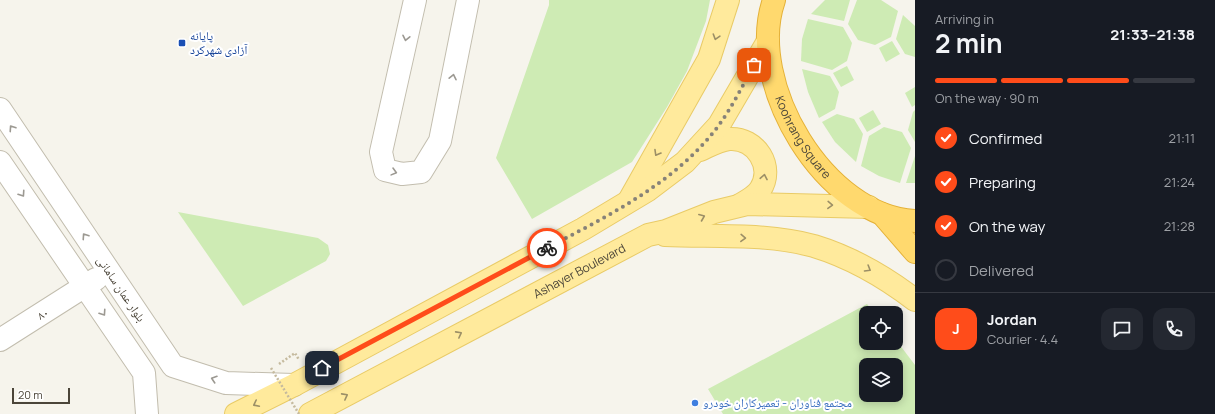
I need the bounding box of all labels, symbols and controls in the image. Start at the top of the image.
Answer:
text: Arriving in [935,10,994,28]
text: 21:33–21:38 [1110,24,1195,45]
text: 2 min [935,25,1003,61]
place label: پایانه آزادی شهرکرد [190,27,248,58]
one-way arrow [712,34,721,41]
one-way arrow [403,35,411,41]
marker: پایانه آزادی شهرکرد [177,38,187,48]
pin [737,48,771,82]
icon: bag [743,54,765,76]
one-way arrow [448,73,456,80]
text: On the way · 90 m [935,89,1039,107]
street label: Koohrang Square [771,93,835,182]
one-way arrow [10,125,17,132]
icon: check [935,127,957,149]
text: Confirmed [969,128,1042,149]
text: 21:11 [1168,129,1195,147]
one-way arrow [654,148,661,156]
one-way arrow [390,167,397,176]
icon: check [935,171,957,193]
text: Preparing [969,172,1036,193]
text: 21:24 [1164,173,1195,191]
one-way arrow [760,174,768,180]
one-way arrow [17,190,24,197]
one-way arrow [827,201,833,209]
one-way arrow [698,213,705,221]
icon: check [935,215,957,237]
text: On the way [969,216,1045,237]
text: 21:28 [1164,217,1195,235]
courier [527,228,567,268]
one-way arrow [83,233,90,240]
one-way arrow [740,233,746,242]
icon: bike [536,237,558,259]
street label: Ashayer Boulevard [530,239,628,302]
street label: بلوار عمان سامانی [93,252,150,325]
text: Delivered [969,260,1034,281]
one-way arrow [864,264,871,271]
street label: ۸۰ [34,304,52,324]
map controls [859,306,903,402]
button: locate [859,306,903,350]
button: chat [1101,308,1143,350]
button: phone [1153,308,1195,350]
one-way arrow [98,309,105,316]
text: Jordan [987,309,1037,330]
text: J [952,318,960,339]
text: Courier · 4.4 [987,330,1058,348]
one-way arrow [455,332,463,339]
pin [305,351,339,385]
icon: home [311,357,333,379]
button: layers [859,358,903,402]
one-way arrow [210,375,217,384]
scale bar [12,386,70,405]
text: 20 m [18,387,43,402]
one-way arrow [341,393,348,400]
place label: مجتمع فناوران - تعمیرکاران خودرو [703,394,852,411]
marker: مجتمع فناوران - تعمیرکاران خودرو [690,398,700,408]
one-way arrow [253,399,260,407]

